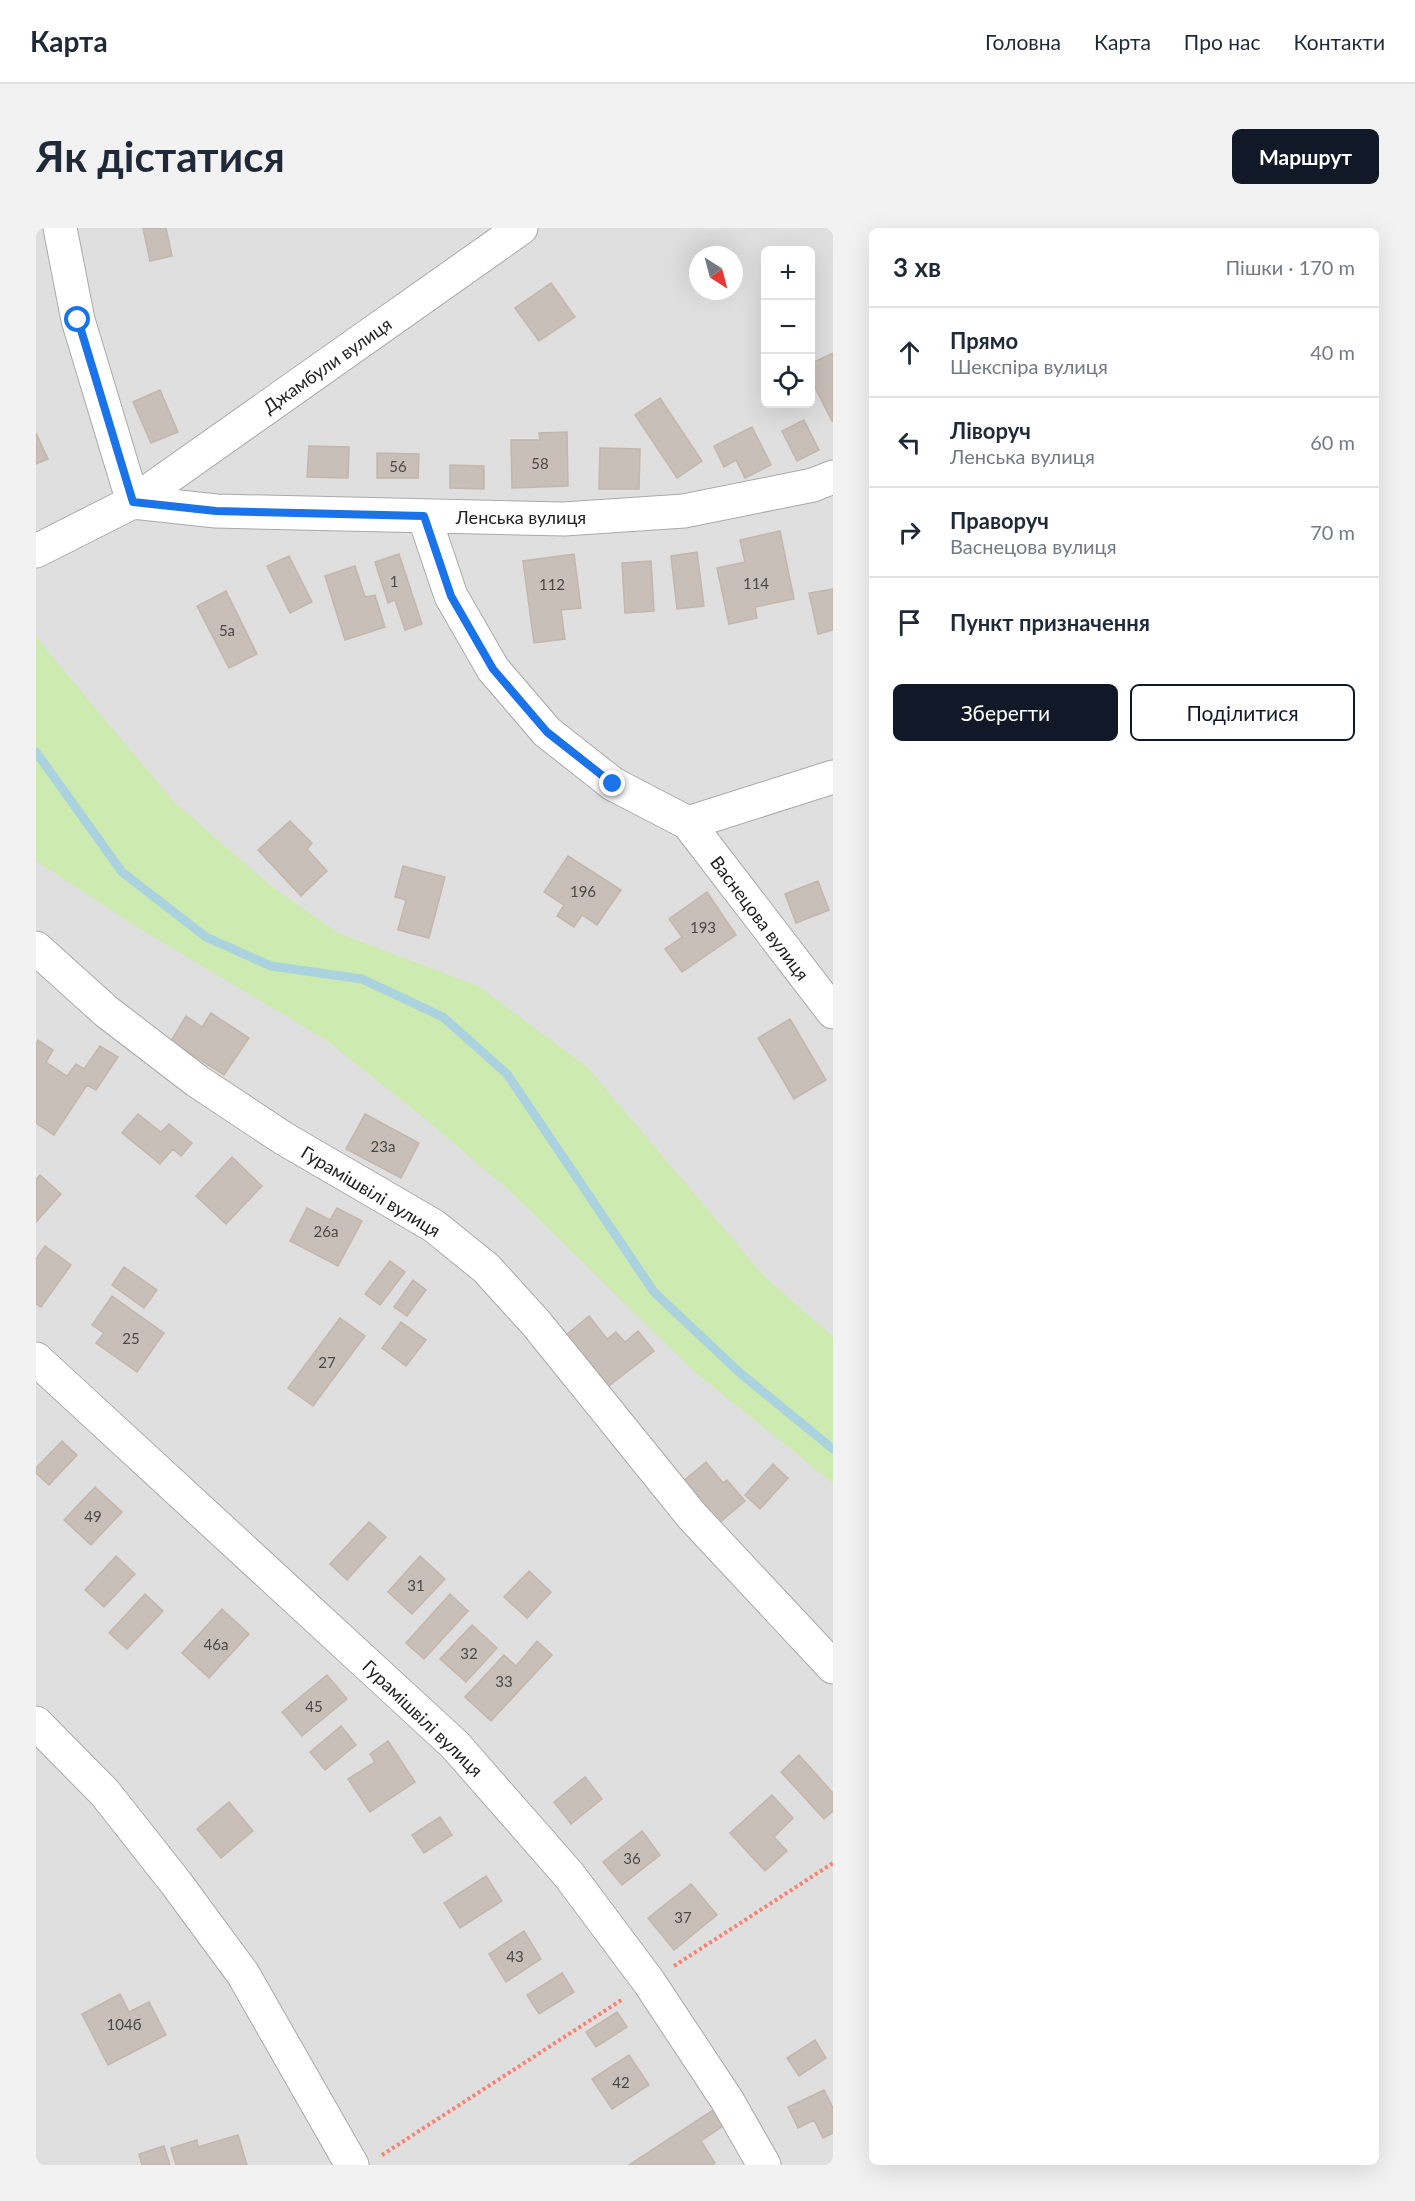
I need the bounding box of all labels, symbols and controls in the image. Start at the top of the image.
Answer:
text: Карта [30,24,108,58]
text: Головна [985,29,1061,54]
text: Карта [1094,29,1151,54]
text: Про нас [1184,29,1260,54]
text: Контакти [1293,29,1385,54]
button: Маршрут [1232,129,1379,184]
text: Як дістатися [36,131,285,181]
north arrow [689,246,743,300]
map controls [761,246,815,408]
button: + [761,246,815,300]
text: 3 хв [893,251,941,283]
text: Пішки · 170 m [1226,255,1355,279]
button: − [761,300,815,354]
route start [64,306,90,332]
street label: Джамбули вулиця [258,312,396,418]
text: Прямо [950,327,1018,354]
icon: ahead [893,336,926,369]
text: 40 m [1310,340,1355,364]
button: locate [761,354,815,408]
text: Шекспіра вулиця [950,354,1108,378]
text: Ліворуч [950,417,1031,444]
icon: left [893,426,926,459]
text: 60 m [1310,430,1355,454]
text: Ленська вулиця [950,444,1095,468]
house number: 58 [531,454,549,472]
house number: 56 [389,457,407,475]
street label: Ленська вулиця [455,506,586,528]
text: Праворуч [950,507,1049,534]
icon: right [893,516,926,549]
text: 70 m [1310,520,1355,544]
text: Васнецова вулиця [950,534,1117,558]
house number: 1 [390,572,398,590]
house number: 114 [743,574,769,592]
house number: 112 [539,575,565,593]
icon: arrive [893,606,926,639]
text: Пункт призначення [950,609,1150,636]
house number: 5а [219,621,235,639]
button: Зберегти [893,684,1118,741]
button: Поділитися [1130,684,1355,741]
route end [599,770,625,796]
street label: Васнецова вулиця [706,852,814,984]
house number: 196 [570,882,596,900]
house number: 193 [690,918,716,936]
house number: 23а [371,1137,395,1155]
street label: Гурамішвілі вулиця [297,1141,445,1241]
house number: 26а [314,1222,338,1240]
house number: 25 [122,1329,140,1347]
house number: 27 [318,1353,336,1371]
house number: 49 [84,1507,102,1525]
house number: 31 [407,1576,425,1594]
house number: 46а [204,1635,228,1653]
house number: 32 [460,1644,478,1662]
street label: Гурамішвілі вулиця [358,1655,488,1781]
house number: 33 [495,1672,513,1690]
house number: 45 [305,1697,323,1715]
house number: 36 [623,1849,641,1867]
house number: 37 [674,1908,692,1926]
house number: 43 [506,1947,524,1965]
house number: 104б [107,2015,142,2033]
house number: 42 [612,2073,630,2091]

